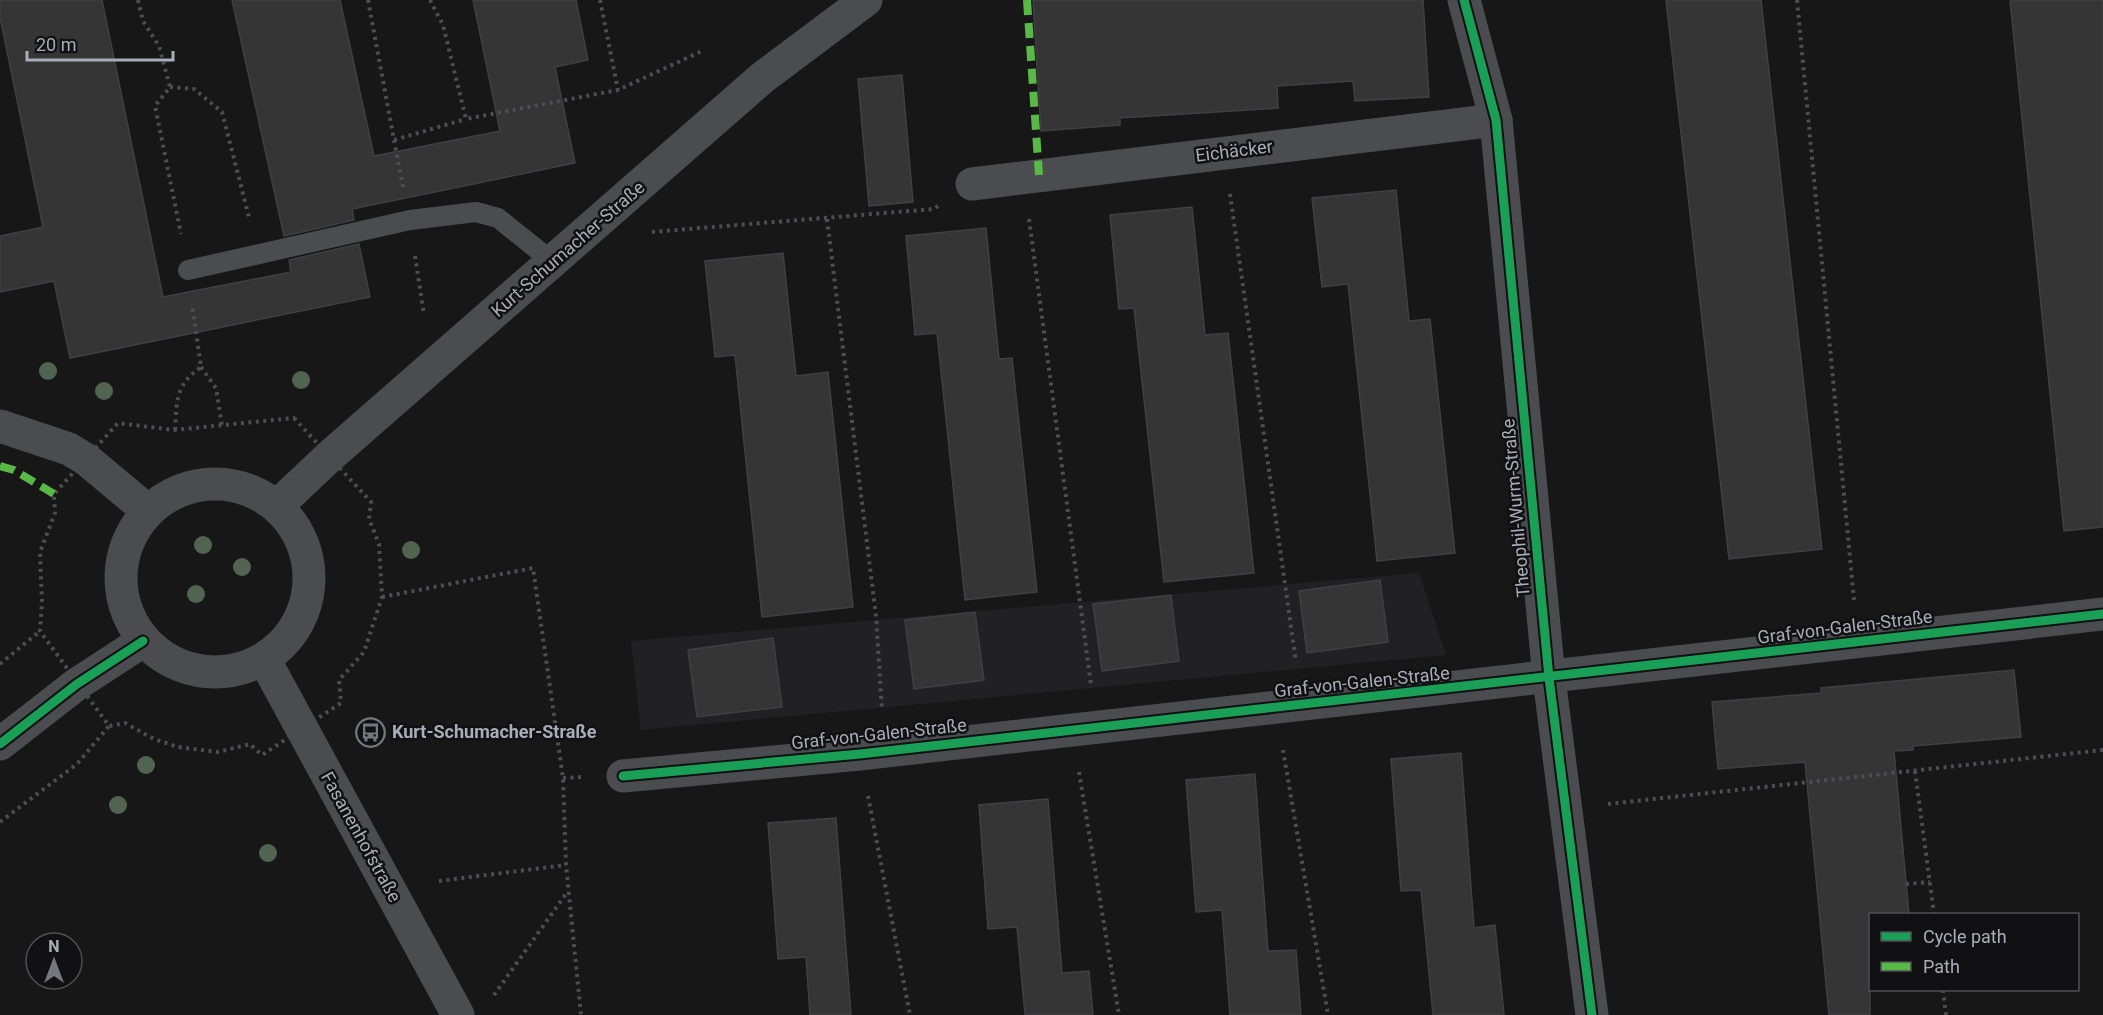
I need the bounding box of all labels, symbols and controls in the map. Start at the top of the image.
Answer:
scale bar [27,24,172,62]
text: 20 m [36,34,76,55]
street label: Eichäcker [1194,135,1274,166]
street label: Kurt-Schumacher-Straße [487,176,649,321]
street label: Theophil-Wurm-Straße [1497,418,1534,598]
street label: Graf-von-Galen-Straße [1756,605,1934,648]
street label: Graf-von-Galen-Straße [1273,662,1451,701]
street label: Graf-von-Galen-Straße [790,714,968,753]
bus stop icon: Kurt-Schumacher-Straße [355,716,387,748]
place label: Kurt-Schumacher-Straße [392,721,597,742]
street label: Fasanenhofstraße [317,768,406,905]
legend [1869,913,2079,991]
text: Cycle path [1923,926,2007,947]
north arrow [24,931,84,991]
text: N [48,937,60,956]
text: Path [1923,956,1960,977]

